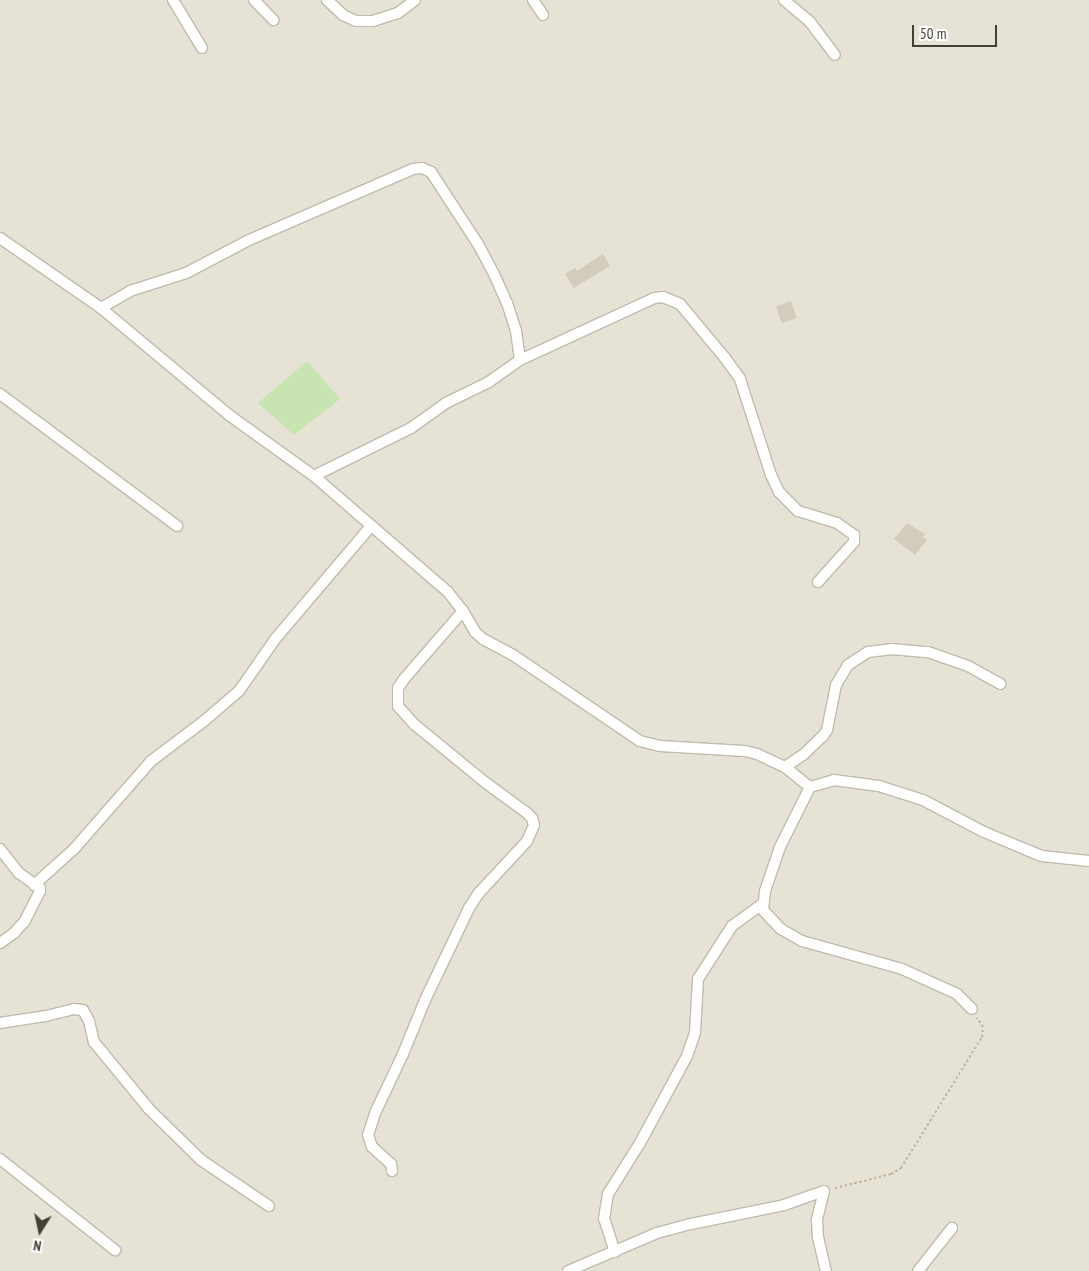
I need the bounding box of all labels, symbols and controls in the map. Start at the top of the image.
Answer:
scale bar [914,15,999,47]
text: 50 m [920,24,946,43]
north arrow [15,1206,65,1256]
text: N [32,1236,43,1255]

